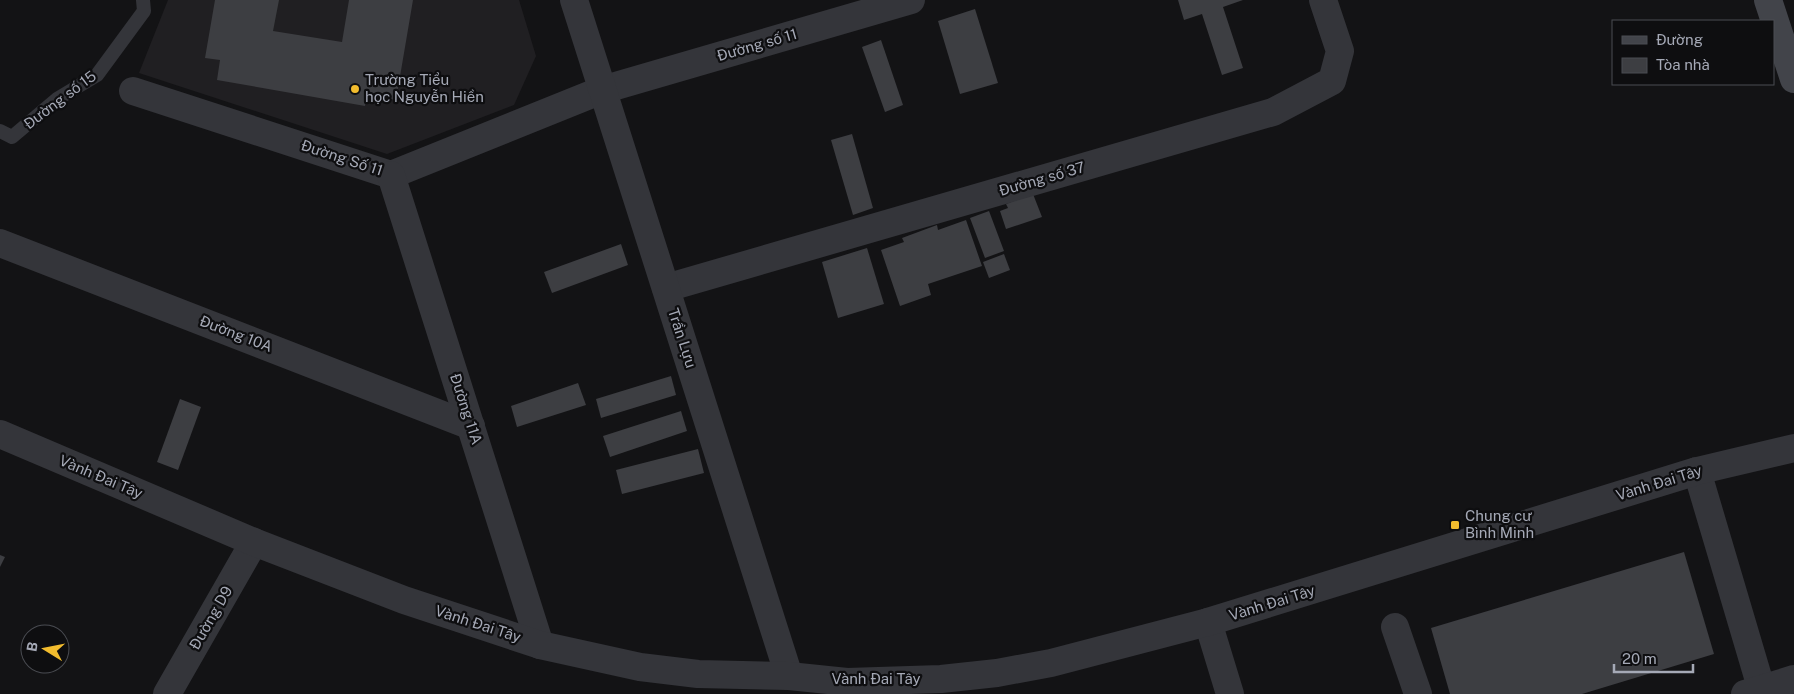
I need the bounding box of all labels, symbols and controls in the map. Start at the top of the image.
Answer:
legend [1612,20,1774,85]
street label: Đường số 11 [715,25,799,64]
text: Đường [1656,31,1703,48]
text: Tòa nhà [1656,56,1710,73]
street label: Đường số 15 [20,67,99,132]
place label: Trường Tiểu học Nguyễn Hiền [365,71,484,105]
marker: Trường Tiểu học Nguyễn Hiền [349,83,361,95]
street label: Đường Số 11 [299,136,385,179]
street label: Đường số 37 [997,158,1087,199]
street label: Trần Lựu [665,306,700,370]
street label: Đường 10A [197,312,275,355]
street label: Đường 11A [447,371,486,447]
street label: Vành Đai Tây [57,451,145,502]
street label: Vành Đai Tây [1614,461,1704,504]
place label: Chung cư Bình Minh [1465,507,1534,541]
marker: Chung cư Bình Minh [1449,519,1461,531]
street label: Vành Đai Tây [1227,581,1317,624]
street label: Đường D9 [186,583,236,653]
street label: Vành Đai Tây [433,602,523,645]
north arrow [20,624,70,674]
text: B [23,641,41,653]
scale bar [1614,642,1693,674]
text: 20 m [1622,650,1657,667]
street label: Vành Đai Tây [831,670,921,687]

